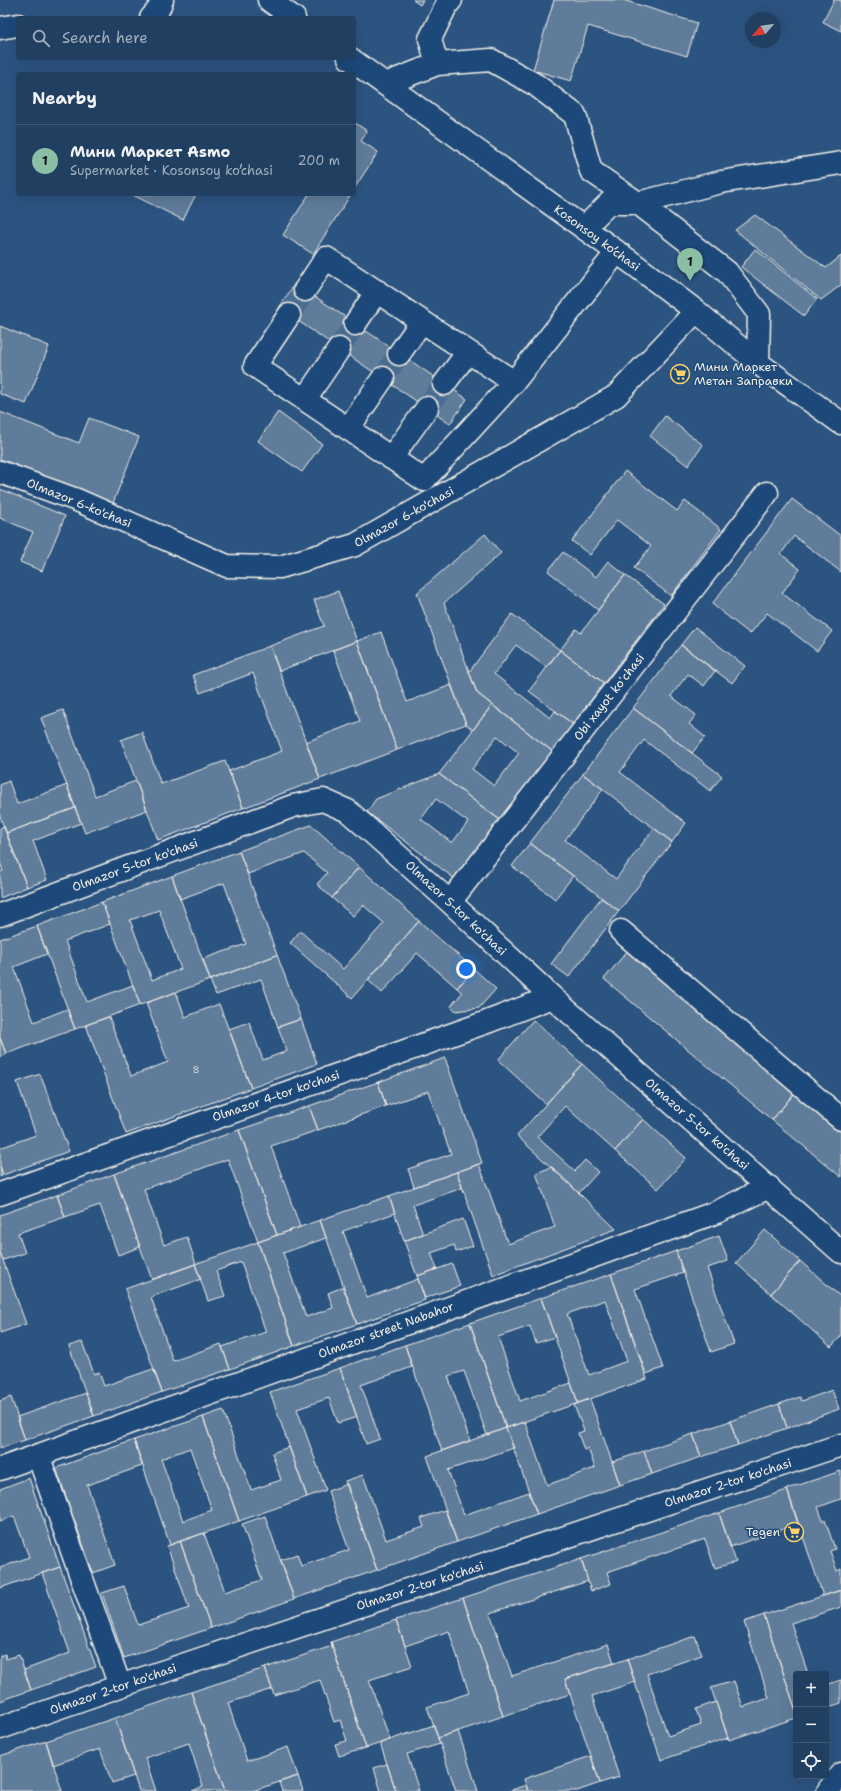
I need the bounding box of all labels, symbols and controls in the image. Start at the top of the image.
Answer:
north arrow [745,12,781,48]
search box [16,16,356,60]
icon: search [30,27,52,49]
text: Search here [62,28,148,48]
text: Nearby [32,87,97,109]
text: Мини Маркет Asmo [70,142,230,162]
text: 1 [42,152,48,169]
text: 200 m [298,152,340,169]
text: Supermarket · Kosonsoy ko’chasi [70,162,273,179]
street label: Kosonsoy ko’chasi [551,201,643,275]
pin: 1 [677,248,703,281]
place label: Мини Маркет Метан Заправки [694,359,793,389]
supermarket icon: Мини Маркет Метан Заправки [669,363,691,385]
street label: Olmazor 6-ko'chasi [24,475,134,531]
street label: Olmazor 6-ko'chasi [351,483,457,551]
street label: Obi xayot koʻchasi [570,650,648,744]
street label: Olmazor 5-tor ko'chasi [70,835,200,895]
street label: Olmazor 5-tor ko'chasi [402,857,510,959]
your location [456,959,476,979]
house number: 8 [193,1063,200,1076]
street label: Olmazor 4-tor ko'chasi [210,1067,342,1125]
street label: Olmazor 5-tor ko'chasi [642,1074,752,1174]
street label: Olmazor street Nabahor [316,1298,456,1362]
street label: Olmazor 2-tor ko'chasi [662,1455,794,1511]
supermarket icon: Tegen [783,1521,805,1543]
place label: Tegen [746,1524,780,1540]
street label: Olmazor 2-tor ko'chasi [354,1558,486,1614]
street label: Olmazor 2-tor ko'chasi [48,1660,178,1718]
map controls [793,1671,829,1779]
button: + [793,1671,829,1707]
button: − [793,1707,829,1743]
button: locate [793,1743,829,1779]

